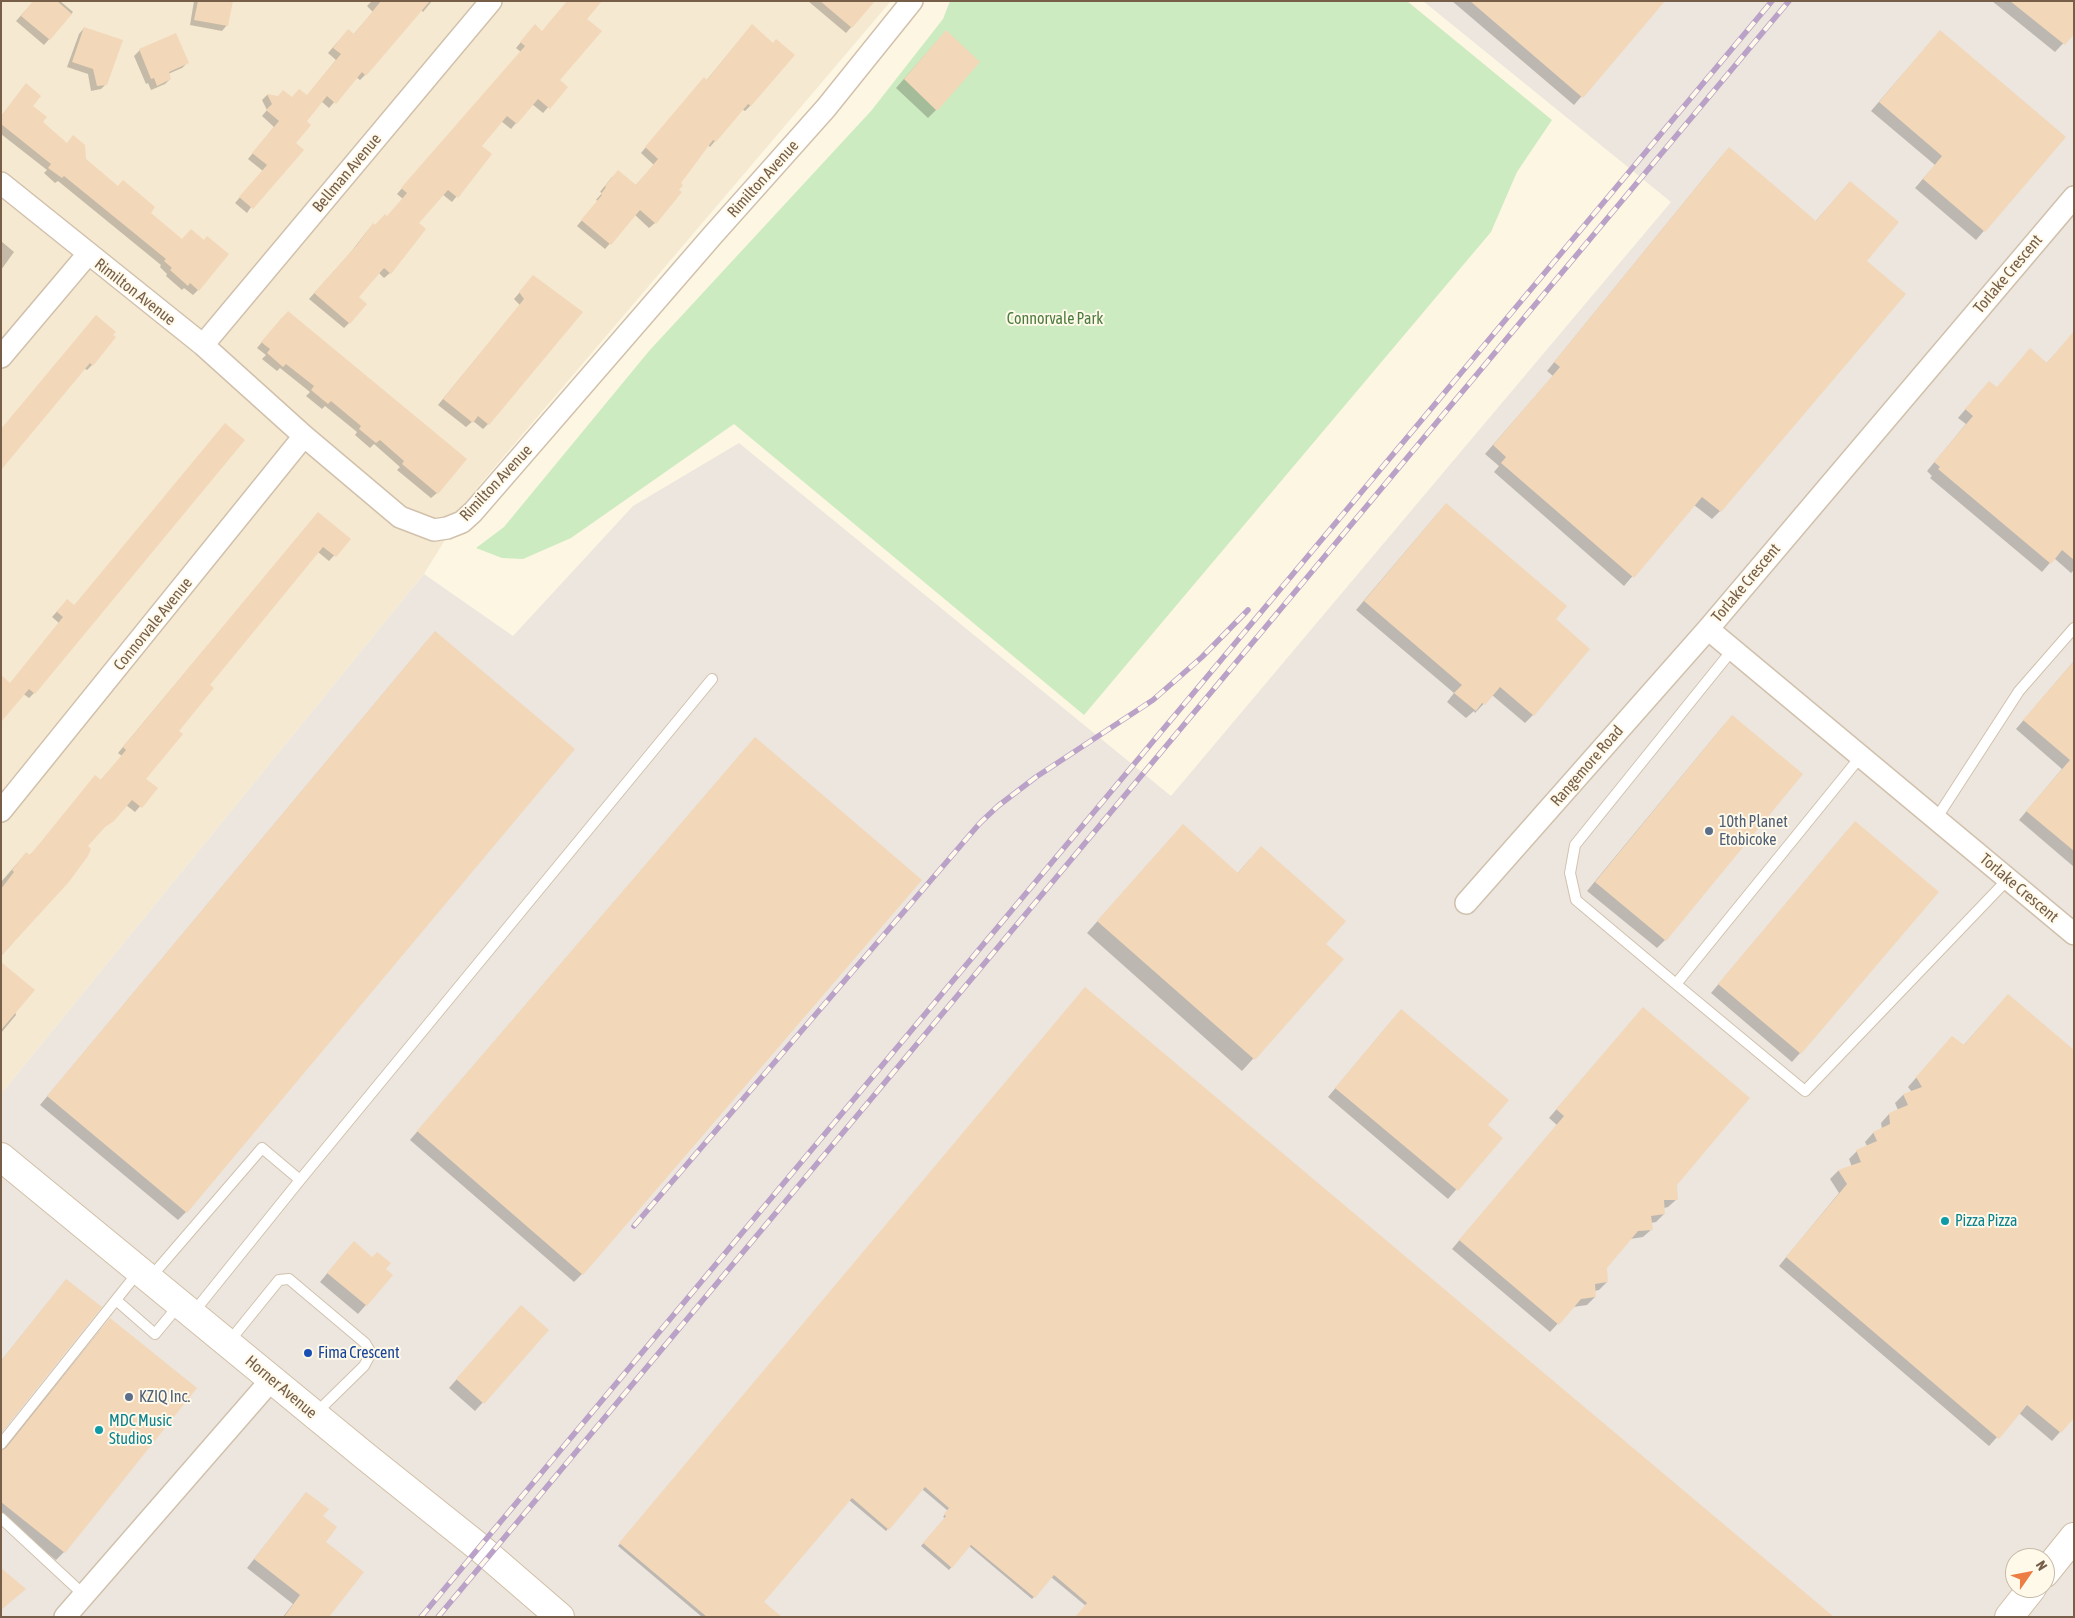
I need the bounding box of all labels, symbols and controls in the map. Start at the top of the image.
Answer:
street label: Bellman Avenue [309,130,385,216]
street label: Rimilton Avenue [723,136,803,222]
street label: Torlake Crescent [1970,231,2046,317]
street label: Rimilton Avenue [91,254,179,330]
park label: Connorvale Park [1007,309,1103,329]
street label: Rimilton Avenue [456,441,536,525]
street label: Torlake Crescent [1708,540,1784,626]
street label: Connorvale Avenue [110,574,196,674]
street label: Rangemore Road [1547,722,1627,810]
place label: 10th Planet Etobicoke [1719,812,1788,850]
marker: 10th Planet Etobicoke [1703,825,1715,837]
street label: Torlake Crescent [1976,850,2062,926]
place label: Pizza Pizza [1955,1211,2018,1231]
marker: Pizza Pizza [1939,1215,1951,1227]
place label: Fima Crescent [318,1343,400,1363]
marker: Fima Crescent [302,1347,314,1359]
street label: Horner Avenue [241,1351,321,1423]
place label: KZIQ Inc. [139,1387,190,1407]
marker: KZIQ Inc. [123,1391,135,1403]
place label: MDC Music Studios [109,1411,172,1449]
marker: MDC Music Studios [93,1424,105,1436]
north arrow [2005,1548,2055,1598]
text: N [2033,1558,2051,1573]

